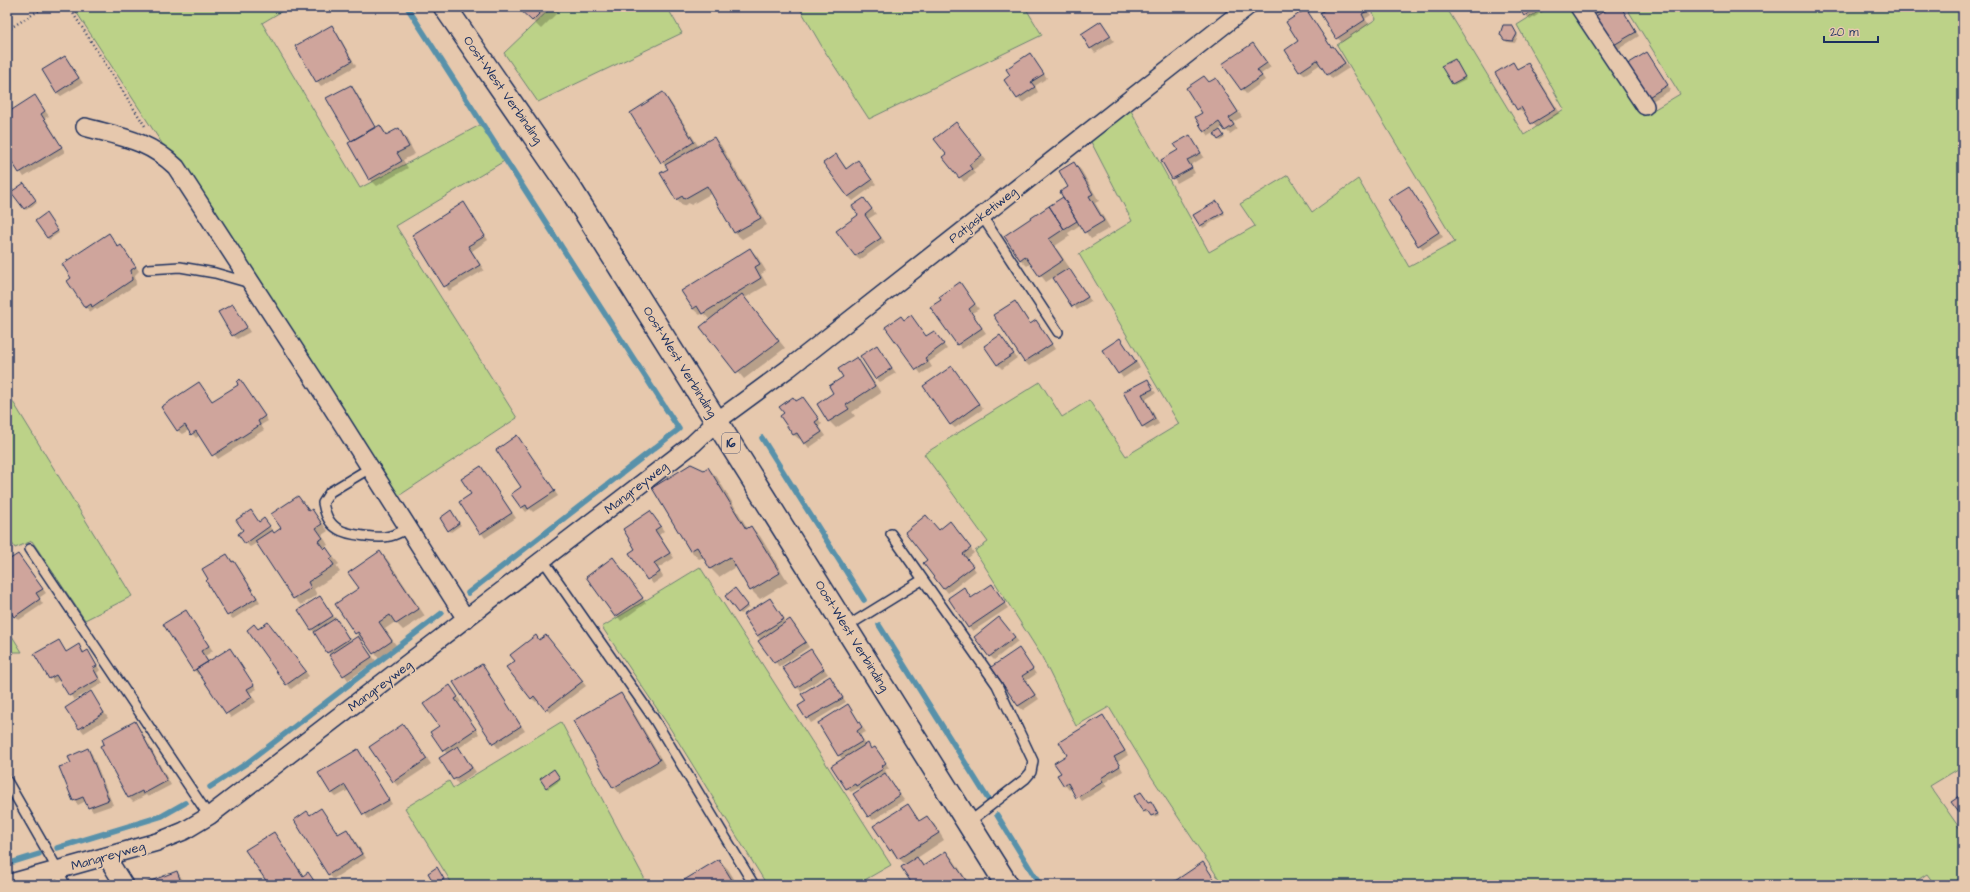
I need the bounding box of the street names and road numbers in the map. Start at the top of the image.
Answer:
street label: Oost-West Verbinding [458,32,547,148]
street label: Patjasketiweg [945,182,1022,248]
street label: Oost-West Verbinding [638,303,722,422]
road number: 16 [722,433,740,453]
street label: Mangreyweg [600,457,672,519]
street label: Oost-West Verbinding [810,577,894,696]
street label: Mangreyweg [344,656,417,717]
street label: Mangreyweg [69,837,148,876]

